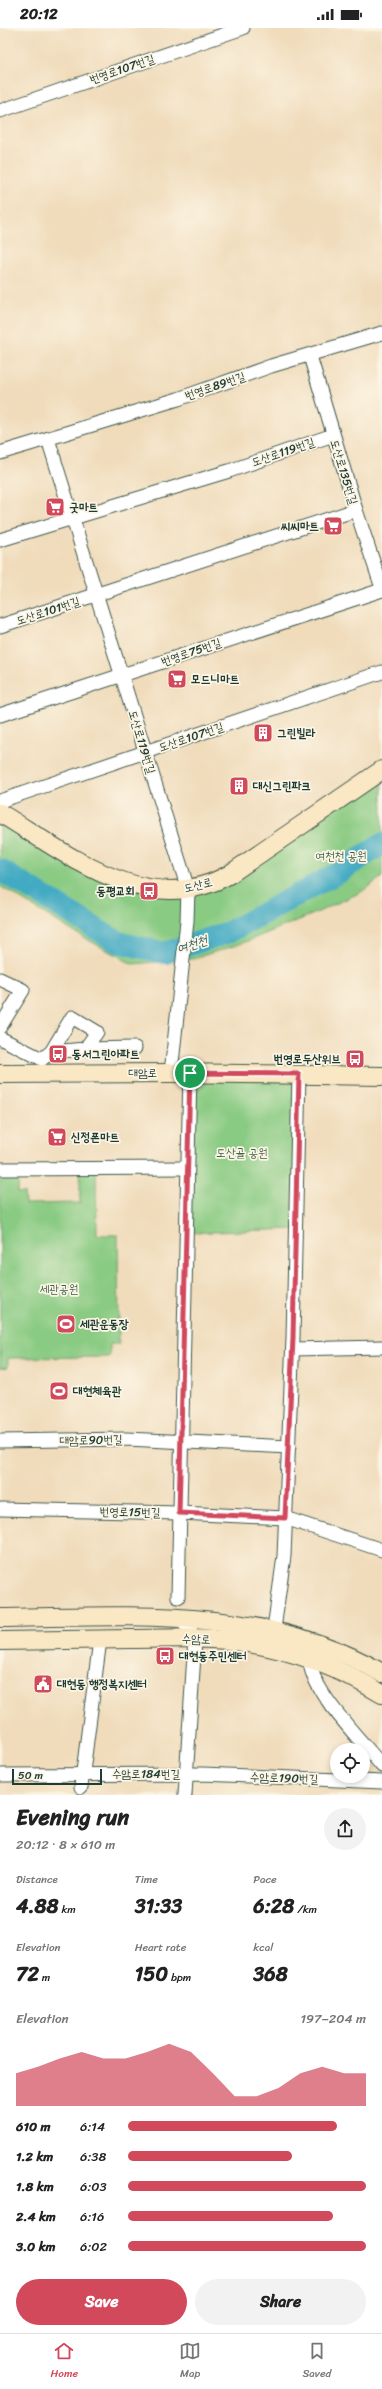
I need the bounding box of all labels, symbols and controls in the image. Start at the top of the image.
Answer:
text: 20:12 [20,1,58,27]
street label: 번영로107번길 [86,47,158,90]
street label: 번영로89번길 [182,365,249,407]
street label: 도산로119번길 [248,431,318,473]
street label: 도산로135번길 [324,437,364,508]
supermarket icon: 굿마트 [44,496,66,518]
place label: 굿마트 [69,496,98,518]
place label: 씨씨마트 [280,515,319,537]
supermarket icon: 씨씨마트 [322,515,344,537]
street label: 도산로101번길 [13,590,83,632]
street label: 번영로75번길 [158,631,224,673]
supermarket icon: 모드니마트 [166,668,188,690]
place label: 모드니마트 [191,668,240,690]
street label: 도산로119번길 [122,707,162,777]
street label: 도산로107번길 [155,715,227,758]
building icon: 그린빌라 [252,722,274,744]
place label: 그린빌라 [277,722,316,744]
building icon: 대신그린파크 [228,775,250,797]
place label: 대신그린파크 [252,775,311,797]
park label: 여천천 공원 [315,845,367,867]
street label: 도산로 [181,871,215,899]
place label: 동평교회 [96,880,135,902]
bus stop icon: 동평교회 [138,880,160,902]
water label: 여천천 [174,928,212,960]
bus stop icon: 동서그린아파트 [47,1043,69,1065]
place label: 동서그린아파트 [72,1043,140,1065]
place label: 번영로두산위브 [273,1048,341,1070]
bus stop icon: 번영로두산위브 [344,1048,366,1070]
pin [173,1056,207,1090]
street label: 대암로 [129,1062,157,1084]
icon: arrive [179,1062,201,1084]
supermarket icon: 신정폰마트 [46,1126,68,1148]
place label: 신정폰마트 [71,1126,120,1148]
park label: 도산골 공원 [216,1142,268,1164]
park label: 세관공원 [40,1278,78,1300]
sports icon: 세관운동장 [55,1313,77,1335]
place label: 세관운동장 [79,1313,129,1335]
sports icon: 대현체육관 [48,1380,70,1402]
place label: 대현체육관 [72,1380,122,1402]
street label: 대암로90번길 [59,1428,123,1452]
street label: 번영로15번길 [99,1500,161,1524]
street label: 수암로 [181,1628,211,1650]
bus stop icon: 대현동주민센터 [154,1645,176,1667]
place label: 대현동주민센터 [178,1645,247,1667]
public building icon: 대현동 행정복지센터 [32,1673,54,1695]
place label: 대현동 행정복지센터 [56,1673,147,1695]
map controls [330,1743,370,1783]
button: locate [330,1743,370,1783]
street label: 수암로184번길 [112,1763,180,1785]
text: 50 m [18,1766,43,1785]
street label: 수암로190번길 [249,1766,319,1790]
scale bar [12,1767,102,1786]
text: Evening run [16,1798,129,1837]
button: share [324,1808,366,1850]
text: 20:12 · 8 × 610 m [16,1833,115,1856]
text: Distance [16,1870,58,1889]
text: Time [135,1870,158,1889]
text: Pace [253,1870,277,1889]
text: 4.88 [16,1889,59,1924]
text: 31:33 [135,1889,182,1924]
text: 6:28 [253,1889,294,1924]
text: km [59,1900,76,1919]
text: /km [294,1900,317,1919]
text: Elevation [16,1938,61,1957]
text: Heart rate [135,1938,186,1957]
text: kcal [253,1938,273,1957]
text: 72 [16,1957,39,1992]
text: 150 [135,1957,168,1992]
text: 368 [253,1957,288,1992]
text: m [39,1968,50,1987]
text: bpm [168,1968,191,1987]
text: Elevation [16,2007,69,2030]
text: 197–204 m [300,2007,366,2030]
text: 610 m [16,2115,51,2138]
text: 6:14 [80,2115,105,2138]
text: 1.2 km [16,2145,53,2168]
text: 6:38 [80,2145,106,2168]
text: 1.8 km [16,2175,54,2198]
text: 6:03 [80,2175,107,2198]
text: 2.4 km [16,2205,56,2228]
text: 6:16 [80,2205,104,2228]
text: 3.0 km [16,2235,56,2258]
text: 6:02 [80,2235,107,2258]
button: Save [16,2279,187,2325]
button: Share [195,2279,366,2325]
tab: Home [51,2340,78,2383]
tab: Map [179,2340,201,2383]
tab: Saved [302,2340,331,2383]

